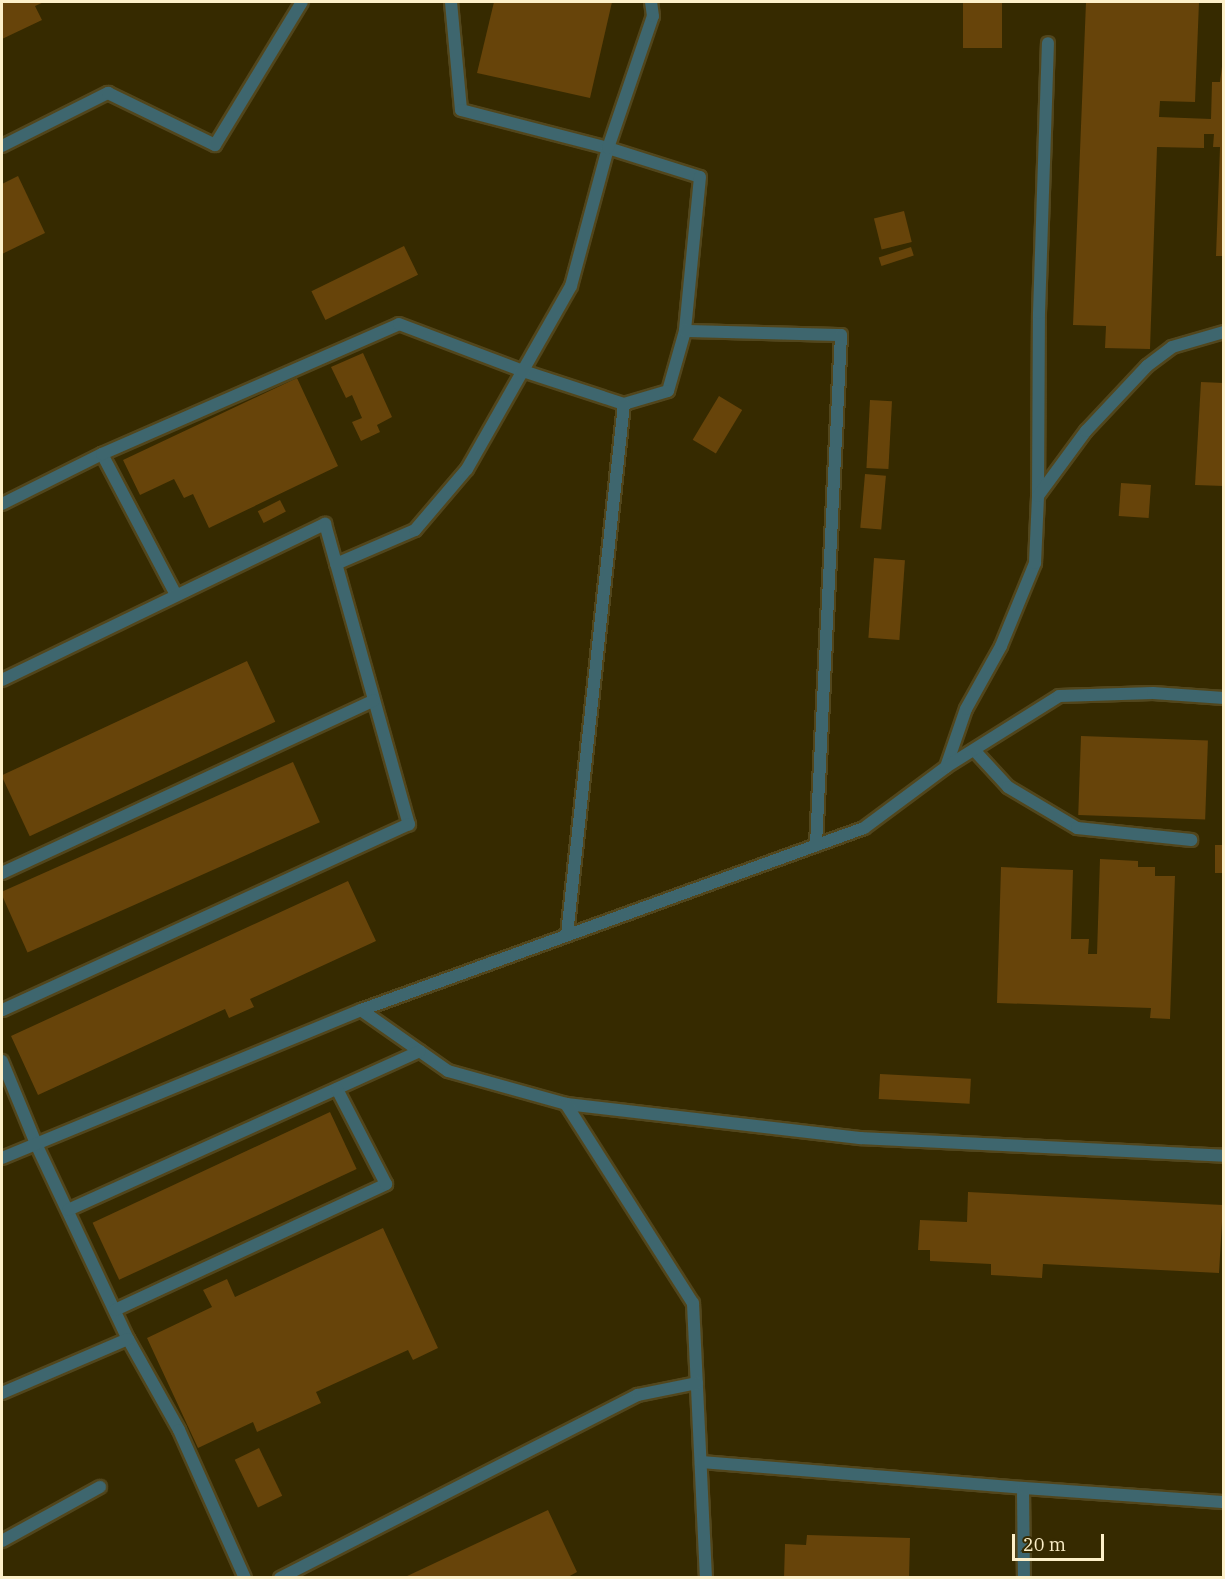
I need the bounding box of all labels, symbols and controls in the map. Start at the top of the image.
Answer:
scale bar [1015,1522,1106,1560]
text: 20 m [1023,1533,1066,1556]

